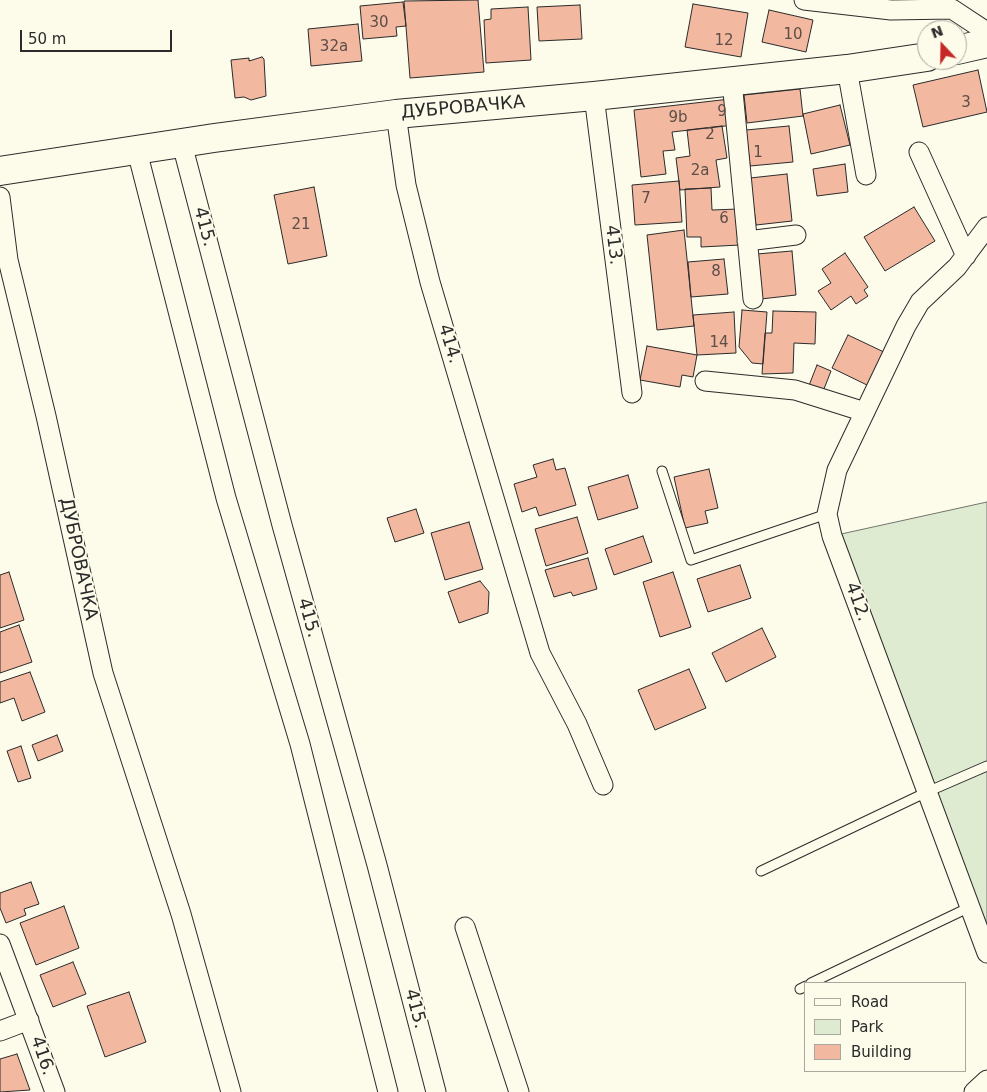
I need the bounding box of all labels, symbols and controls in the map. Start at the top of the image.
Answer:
house number: 30 [369,14,389,32]
scale bar [22,20,175,52]
north arrow [917,20,967,70]
text: N [929,22,945,41]
house number: 10 [783,26,803,44]
text: 50 m [28,30,66,48]
house number: 12 [714,32,734,50]
house number: 32a [320,38,348,56]
street label: ДУБРОВАЧКА [400,92,526,124]
house number: 3 [961,94,971,112]
house number: 9 [717,103,727,121]
house number: 9b [668,109,688,127]
house number: 2 [705,126,715,144]
house number: 1 [753,144,763,162]
house number: 2a [691,162,709,180]
house number: 7 [641,190,651,208]
street label: 415. [188,205,220,249]
house number: 6 [719,210,729,228]
house number: 21 [291,216,311,234]
street label: 413. [600,224,626,266]
house number: 8 [711,263,721,281]
street label: 414. [433,322,465,366]
house number: 14 [709,334,729,352]
street label: ДУБРОВАЧКА [54,496,102,622]
street label: 412. [840,579,874,625]
street label: 415. [292,596,324,640]
legend [804,982,967,1072]
street label: 415. [399,987,431,1031]
text: Road [851,993,889,1011]
text: Park [851,1018,883,1036]
street label: 416. [25,1034,59,1078]
text: Building [851,1043,912,1061]

